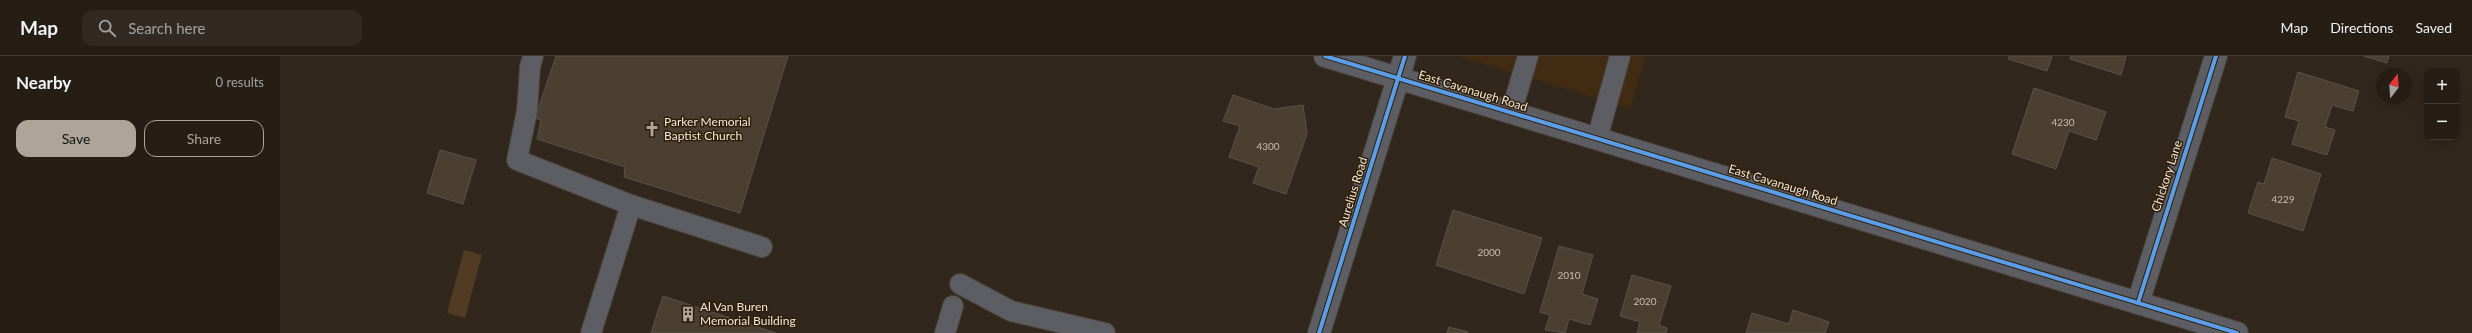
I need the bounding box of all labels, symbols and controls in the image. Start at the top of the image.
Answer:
search box [82,10,362,46]
text: Map [20,16,58,39]
icon: search [96,17,118,39]
text: Search here [128,19,206,37]
text: Map [2281,19,2308,36]
text: Directions [2330,19,2393,36]
text: Saved [2415,19,2452,36]
street label: East Cavanaugh Road [1417,67,1529,114]
north arrow [2376,68,2412,104]
map controls [2424,68,2460,140]
button: + [2424,68,2460,104]
text: Nearby [16,72,71,93]
text: 0 results [216,74,264,90]
button: − [2424,104,2460,140]
place label: Parker Memorial Baptist Church [664,114,751,143]
house number: 4230 [2051,116,2075,128]
button: Save [16,120,136,157]
button: Share [144,120,264,157]
church icon: Parker Memorial Baptist Church [643,120,661,138]
street label: Chickory Lane [2148,138,2185,214]
house number: 4300 [1256,140,1280,152]
street label: Aurelius Road [1335,155,1370,229]
street label: East Cavanaugh Road [1727,161,1839,208]
house number: 4229 [2271,193,2295,205]
house number: 2000 [1477,246,1501,258]
house number: 2010 [1557,269,1581,281]
house number: 2020 [1633,295,1657,307]
place label: Al Van Buren Memorial Building [700,299,796,328]
building icon: Al Van Buren Memorial Building [679,305,697,323]

